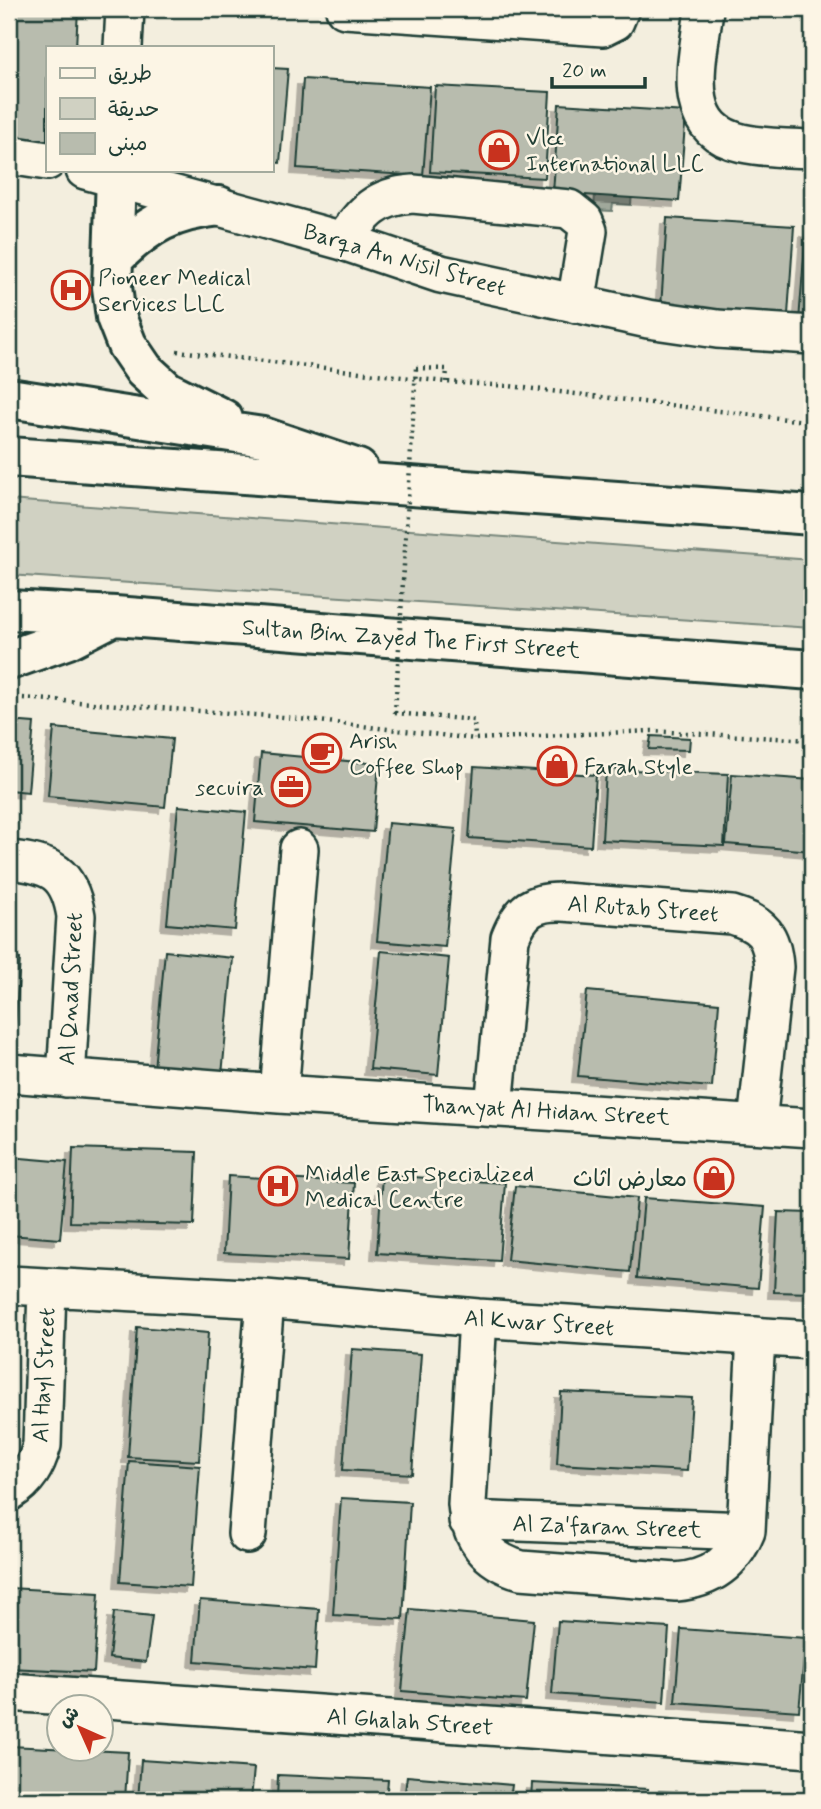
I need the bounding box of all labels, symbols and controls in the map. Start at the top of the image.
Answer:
legend [46,46,273,172]
scale bar [552,46,644,90]
text: 20 m [562,57,607,85]
text: طريق [108,60,152,88]
text: حديقة [108,96,159,124]
place label: Vlcc International LLC [526,124,704,180]
shop icon: Vlcc International LLC [478,129,520,171]
text: مبنى [108,130,147,158]
street label: Barqa An Nisil Street [300,218,509,304]
place label: Pioneer Medical Services LLC [98,264,251,320]
hospital icon: Pioneer Medical Services LLC [50,269,92,311]
street label: Sultan Bin Zayed The First Street [241,613,581,667]
place label: Arish Coffee Shop [349,727,464,783]
cafe icon: Arish Coffee Shop [301,732,343,774]
shop icon: Farah Style [536,745,578,787]
place label: Farah Style [584,753,693,783]
office icon: secuira [270,766,312,808]
place label: secuira [195,774,264,804]
street label: Al Rutab Street [566,890,719,930]
street label: Al Qnad Street [53,912,91,1066]
street label: Thanyat Al Hidan Street [421,1091,671,1133]
shop icon: معارض اثاث [693,1157,735,1199]
place label: Middle East Specialized Medical Centre [305,1160,534,1216]
hospital icon: Middle East Specialized Medical Centre [257,1165,299,1207]
place label: معارض اثاث [573,1165,687,1195]
street label: Al Kwar Street [463,1304,615,1344]
street label: Al Hayl Street [26,1307,64,1443]
street label: Al Za'faran Street [512,1510,703,1546]
north arrow [46,1694,116,1764]
text: ش [53,1701,85,1733]
street label: Al Ghalah Street [326,1702,494,1744]

